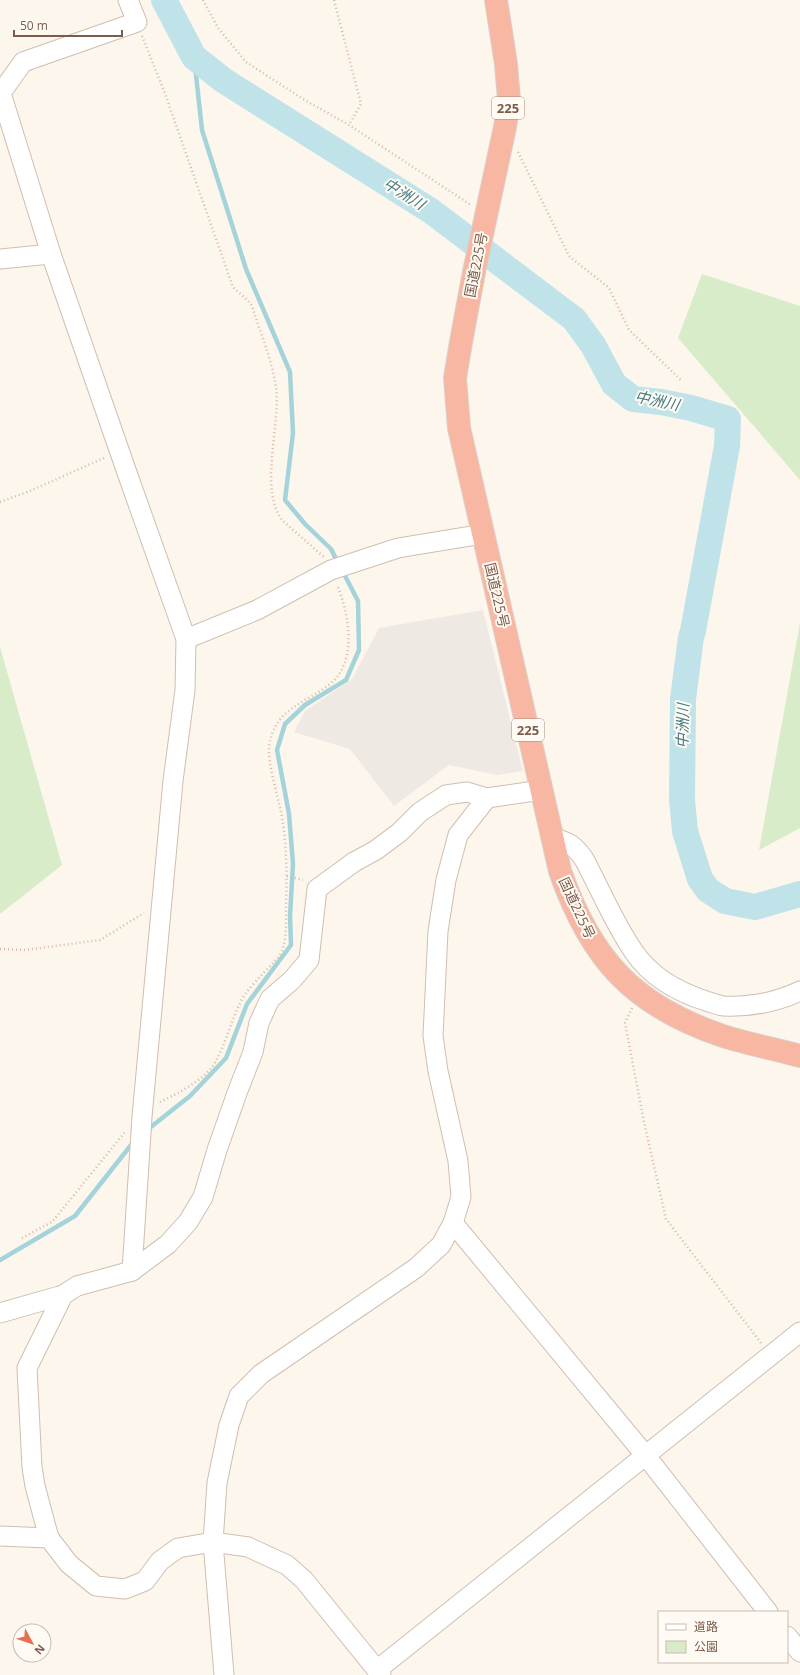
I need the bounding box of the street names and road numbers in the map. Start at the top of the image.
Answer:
road number: 225 [492,97,524,119]
street label: 国道225号 [460,231,491,299]
street label: 国道225号 [481,561,514,629]
road number: 225 [512,719,544,741]
street label: 国道225号 [555,874,600,942]

